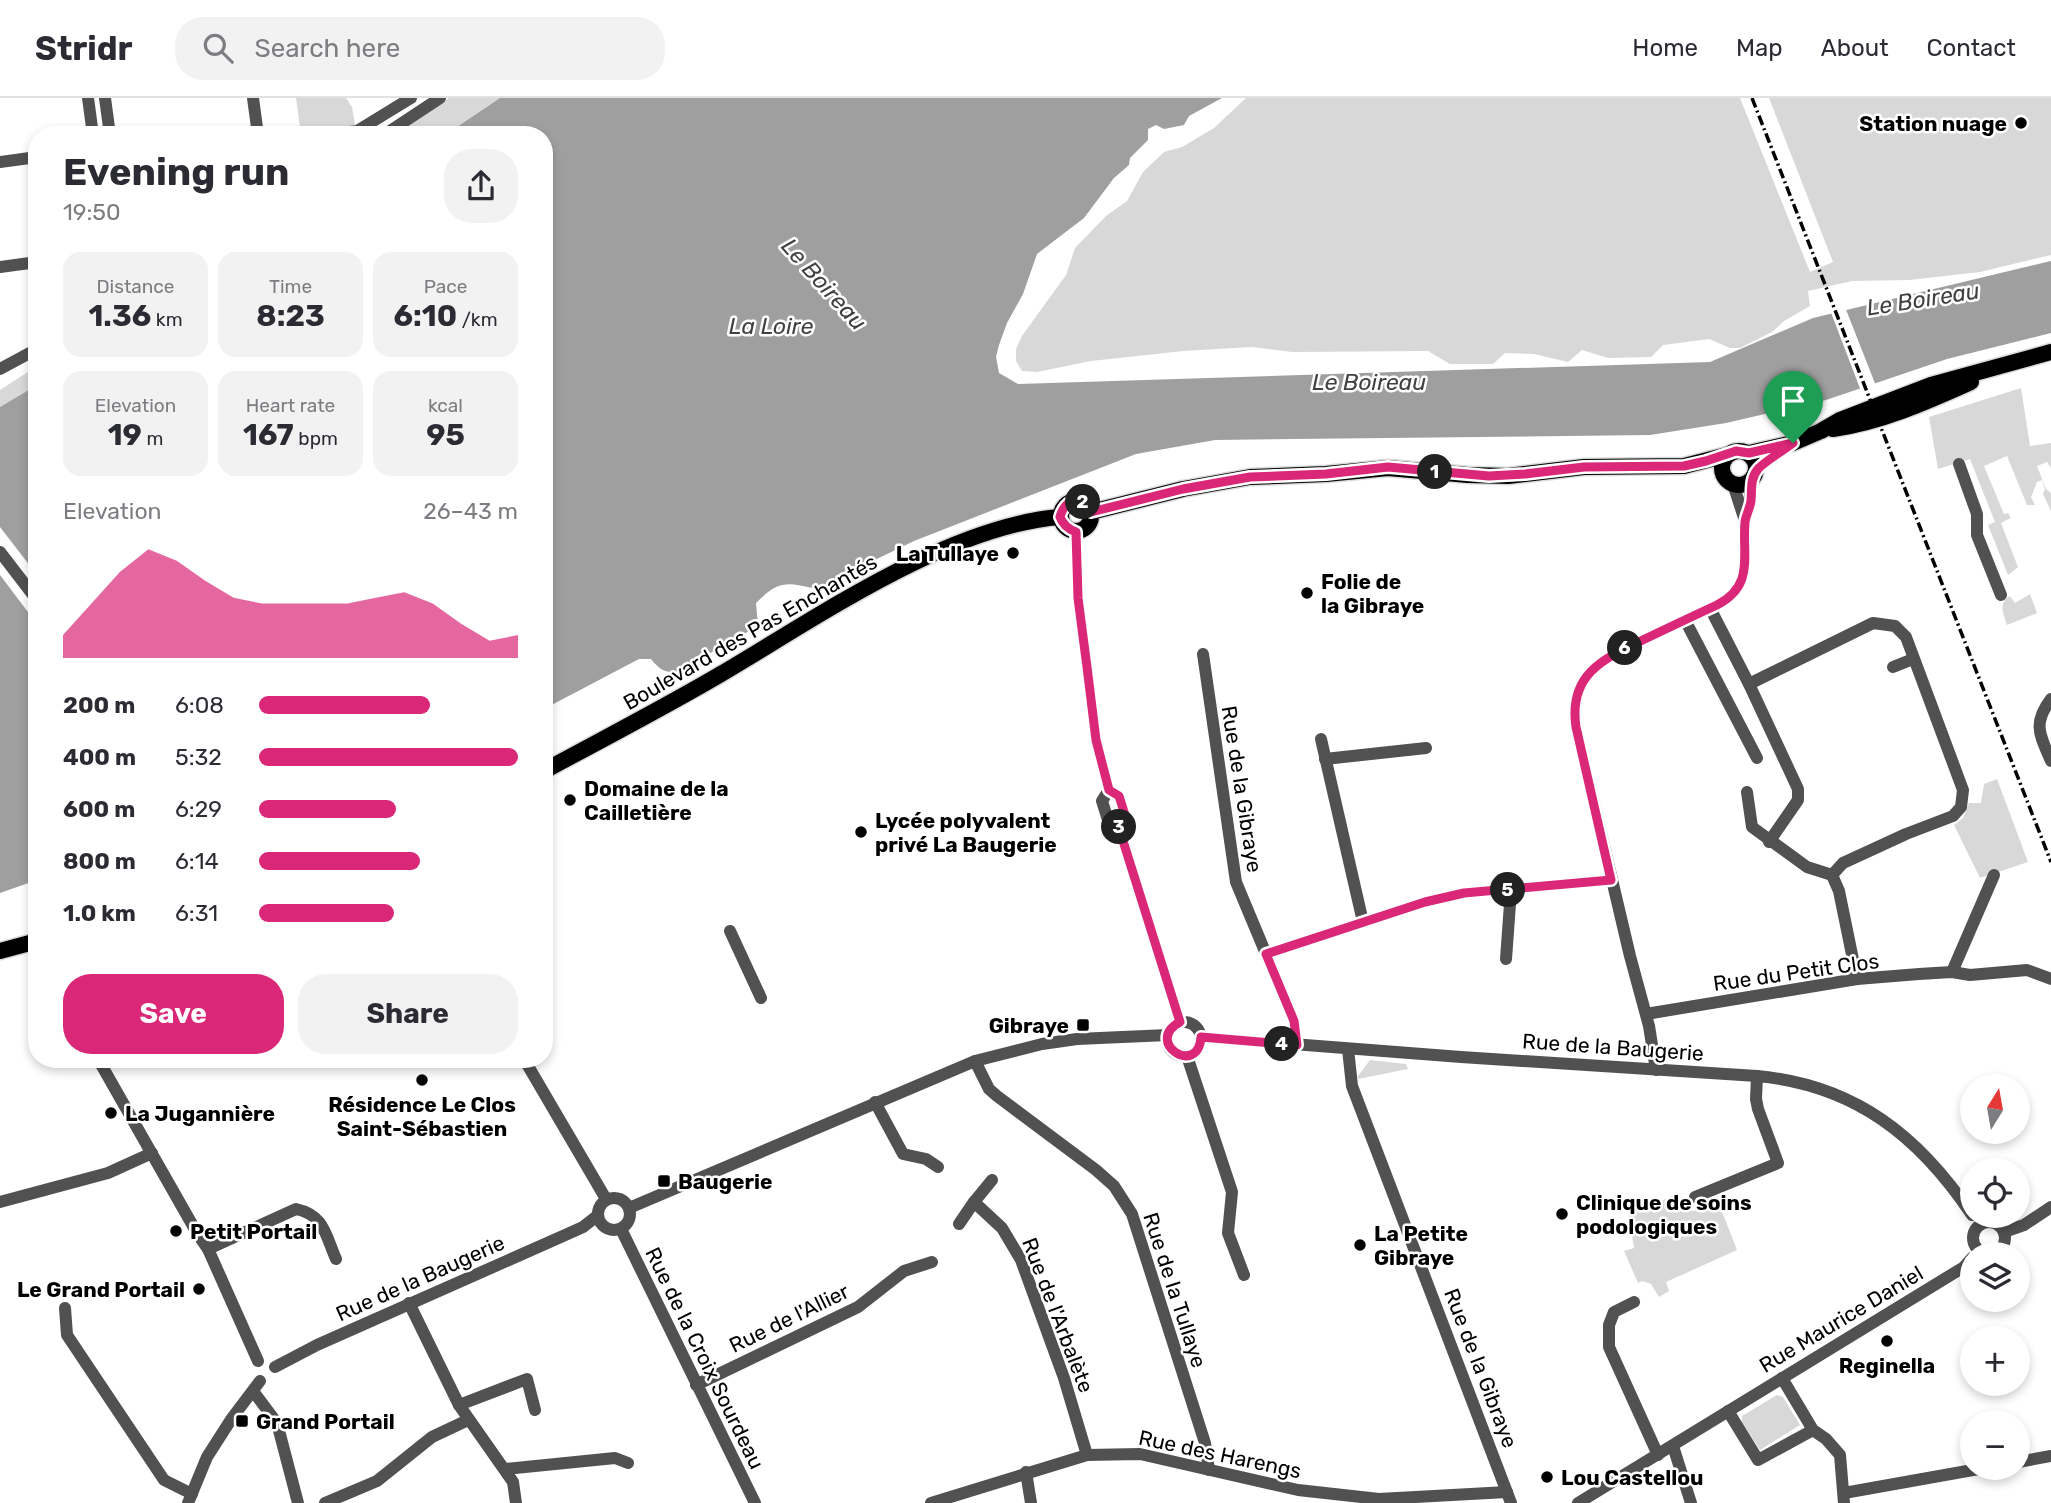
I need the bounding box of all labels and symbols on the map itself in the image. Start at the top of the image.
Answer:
place label: Station nuage [1859,111,2007,136]
marker: Station nuage [2013,115,2029,131]
water label: Le Boireau [775,232,873,336]
water label: Le Boireau [1865,276,1982,322]
water label: La Loire [729,312,813,340]
water label: Le Boireau [1312,368,1426,396]
pin [1763,371,1823,443]
pin: 1 [1418,454,1452,490]
pin: 2 [1066,484,1100,520]
place label: La Tullaye [896,541,999,566]
marker: La Tullaye [1005,545,1021,561]
street label: Boulevard des Pas Enchantés [619,549,881,715]
place label: Folie de la Gibraye [1321,569,1424,618]
marker: Folie de la Gibraye [1299,585,1315,601]
pin: 6 [1608,630,1642,666]
street label: Rue de la Gibraye [1216,704,1268,874]
place label: Domaine de la Cailletière [584,776,729,825]
marker: Domaine de la Cailletière [562,792,578,808]
place label: Lycée polyvalent privé La Baugerie [875,808,1057,857]
pin: 3 [1102,810,1136,844]
marker: Lycée polyvalent privé La Baugerie [853,824,869,840]
pin: 5 [1490,872,1526,908]
street label: Rue du Petit Clos [1712,948,1880,996]
place label: Gibraye [989,1013,1069,1038]
marker: Gibraye [1075,1017,1091,1033]
pin: 4 [1264,1026,1300,1062]
street label: Rue de la Baugerie [1521,1028,1705,1066]
marker: Résidence Le Clos Saint-Sébastien [414,1072,430,1088]
north arrow [1960,1074,2030,1144]
place label: Résidence Le Clos Saint-Sébastien [328,1092,516,1141]
place label: La Jugannière [125,1101,275,1126]
marker: La Jugannière [103,1105,119,1121]
place label: Baugerie [678,1169,772,1194]
marker: Baugerie [656,1173,672,1189]
place label: Clinique de soins podologiques [1576,1190,1752,1239]
marker: Clinique de soins podologiques [1554,1206,1570,1222]
street label: Rue de la Tullaye [1138,1209,1212,1371]
place label: Petit Portail [190,1219,317,1244]
place label: La Petite Gibraye [1374,1221,1468,1270]
marker: Petit Portail [168,1223,184,1239]
street label: Rue de la Baugerie [332,1230,508,1326]
street label: Rue de l'Arbalète [1017,1234,1099,1396]
marker: La Petite Gibraye [1352,1237,1368,1253]
street label: Rue de la Croix Sourdeau [640,1243,770,1473]
street label: Rue Maurice Daniel [1755,1260,1927,1378]
place label: Le Grand Portail [17,1277,185,1302]
street label: Rue de l'Allier [725,1278,853,1358]
marker: Le Grand Portail [191,1281,207,1297]
street label: Rue de la Gibraye [1439,1285,1523,1451]
marker: Reginella [1879,1333,1895,1349]
place label: Reginella [1839,1353,1935,1378]
place label: Grand Portail [256,1409,395,1434]
marker: Grand Portail [234,1413,250,1429]
street label: Rue des Harengs [1136,1425,1304,1483]
place label: Lou Castellou [1561,1465,1703,1490]
marker: Lou Castellou [1539,1469,1555,1485]

